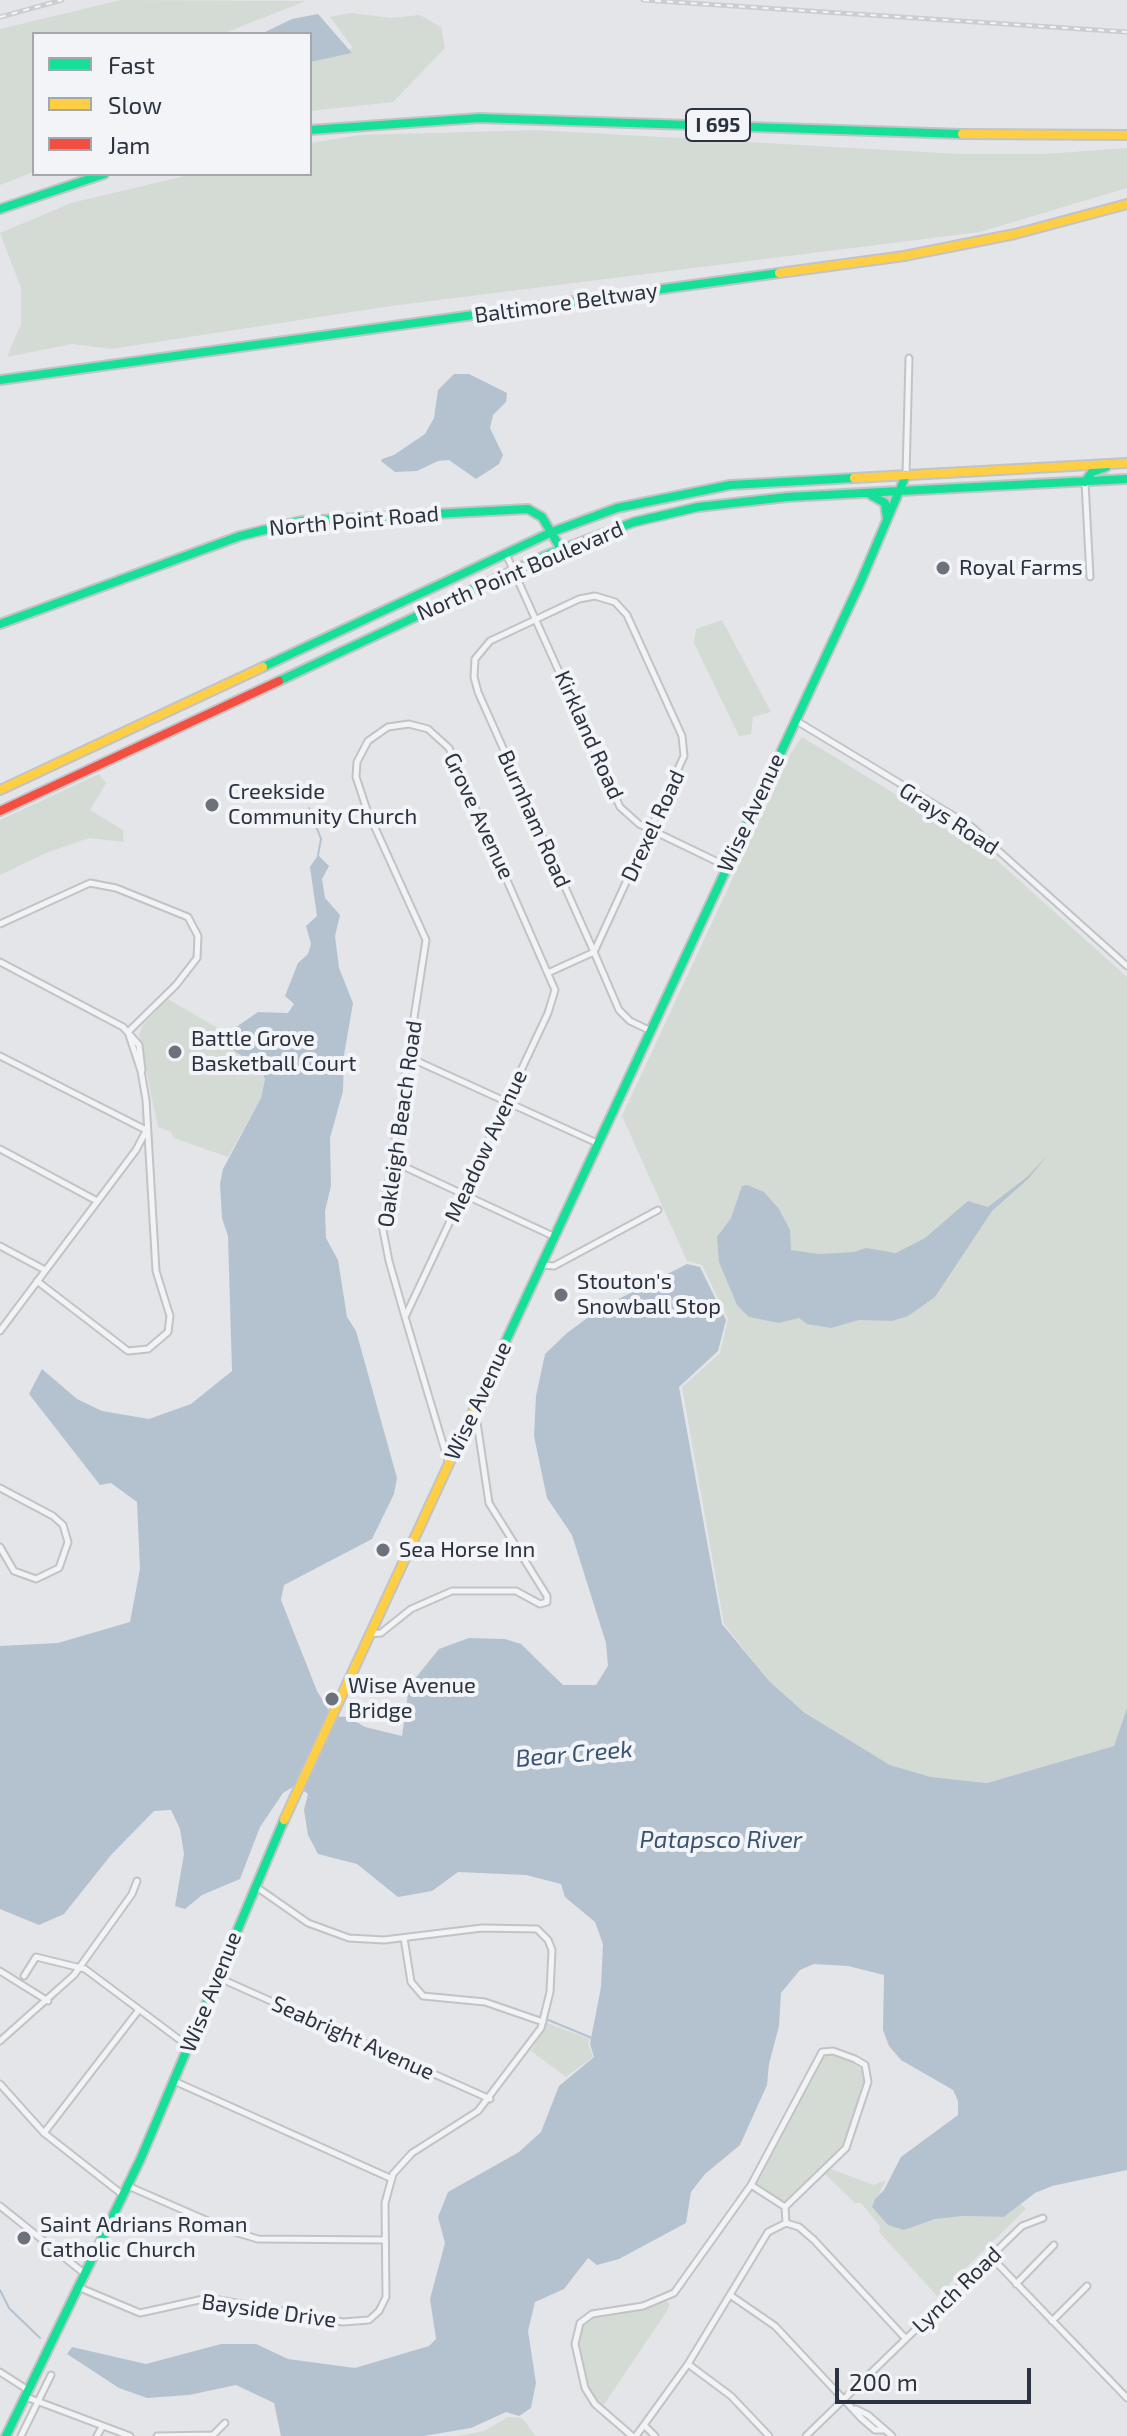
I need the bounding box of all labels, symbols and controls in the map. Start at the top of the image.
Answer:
legend [32,32,312,176]
text: Fast [108,50,155,79]
text: Slow [108,90,162,119]
road number: I 695 [686,109,750,141]
text: Jam [108,130,150,159]
street label: Baltimore Beltway [473,277,659,329]
street label: North Point Road [268,500,440,542]
street label: North Point Boulevard [413,516,627,626]
place label: Royal Farms [959,555,1083,581]
marker: Royal Farms [934,559,952,577]
street label: Kirkland Road [549,667,629,803]
street label: Burnham Road [492,746,576,892]
street label: Grove Avenue [438,748,520,884]
street label: Wise Avenue [712,749,790,877]
street label: Drexel Road [616,766,690,886]
street label: Grays Road [894,777,1004,861]
place label: Creekside Community Church [228,779,417,830]
marker: Creekside Community Church [203,796,221,814]
street label: Oakleigh Beach Road [372,1019,428,1229]
place label: Battle Grove Basketball Court [191,1026,356,1078]
marker: Battle Grove Basketball Court [166,1043,184,1061]
street label: Meadow Avenue [439,1066,533,1226]
place label: Stouton's Snowball Stop [577,1269,721,1320]
marker: Stouton's Snowball Stop [552,1286,570,1304]
street label: Wise Avenue [439,1337,517,1465]
place label: Sea Horse Inn [399,1537,535,1563]
marker: Sea Horse Inn [374,1541,392,1559]
place label: Wise Avenue Bridge [348,1673,476,1724]
marker: Wise Avenue Bridge [323,1690,341,1708]
water label: Bear Creek [514,1735,634,1773]
water label: Patapsco River [640,1826,802,1854]
street label: Wise Avenue [175,1928,247,2056]
street label: Seabright Avenue [268,1990,438,2086]
place label: Saint Adrians Roman Catholic Church [40,2212,248,2264]
marker: Saint Adrians Roman Catholic Church [15,2229,33,2247]
street label: Lynch Road [907,2241,1007,2339]
street label: Bayside Drive [200,2288,338,2334]
scale bar [839,2352,1035,2402]
text: 200 m [849,2367,918,2396]

